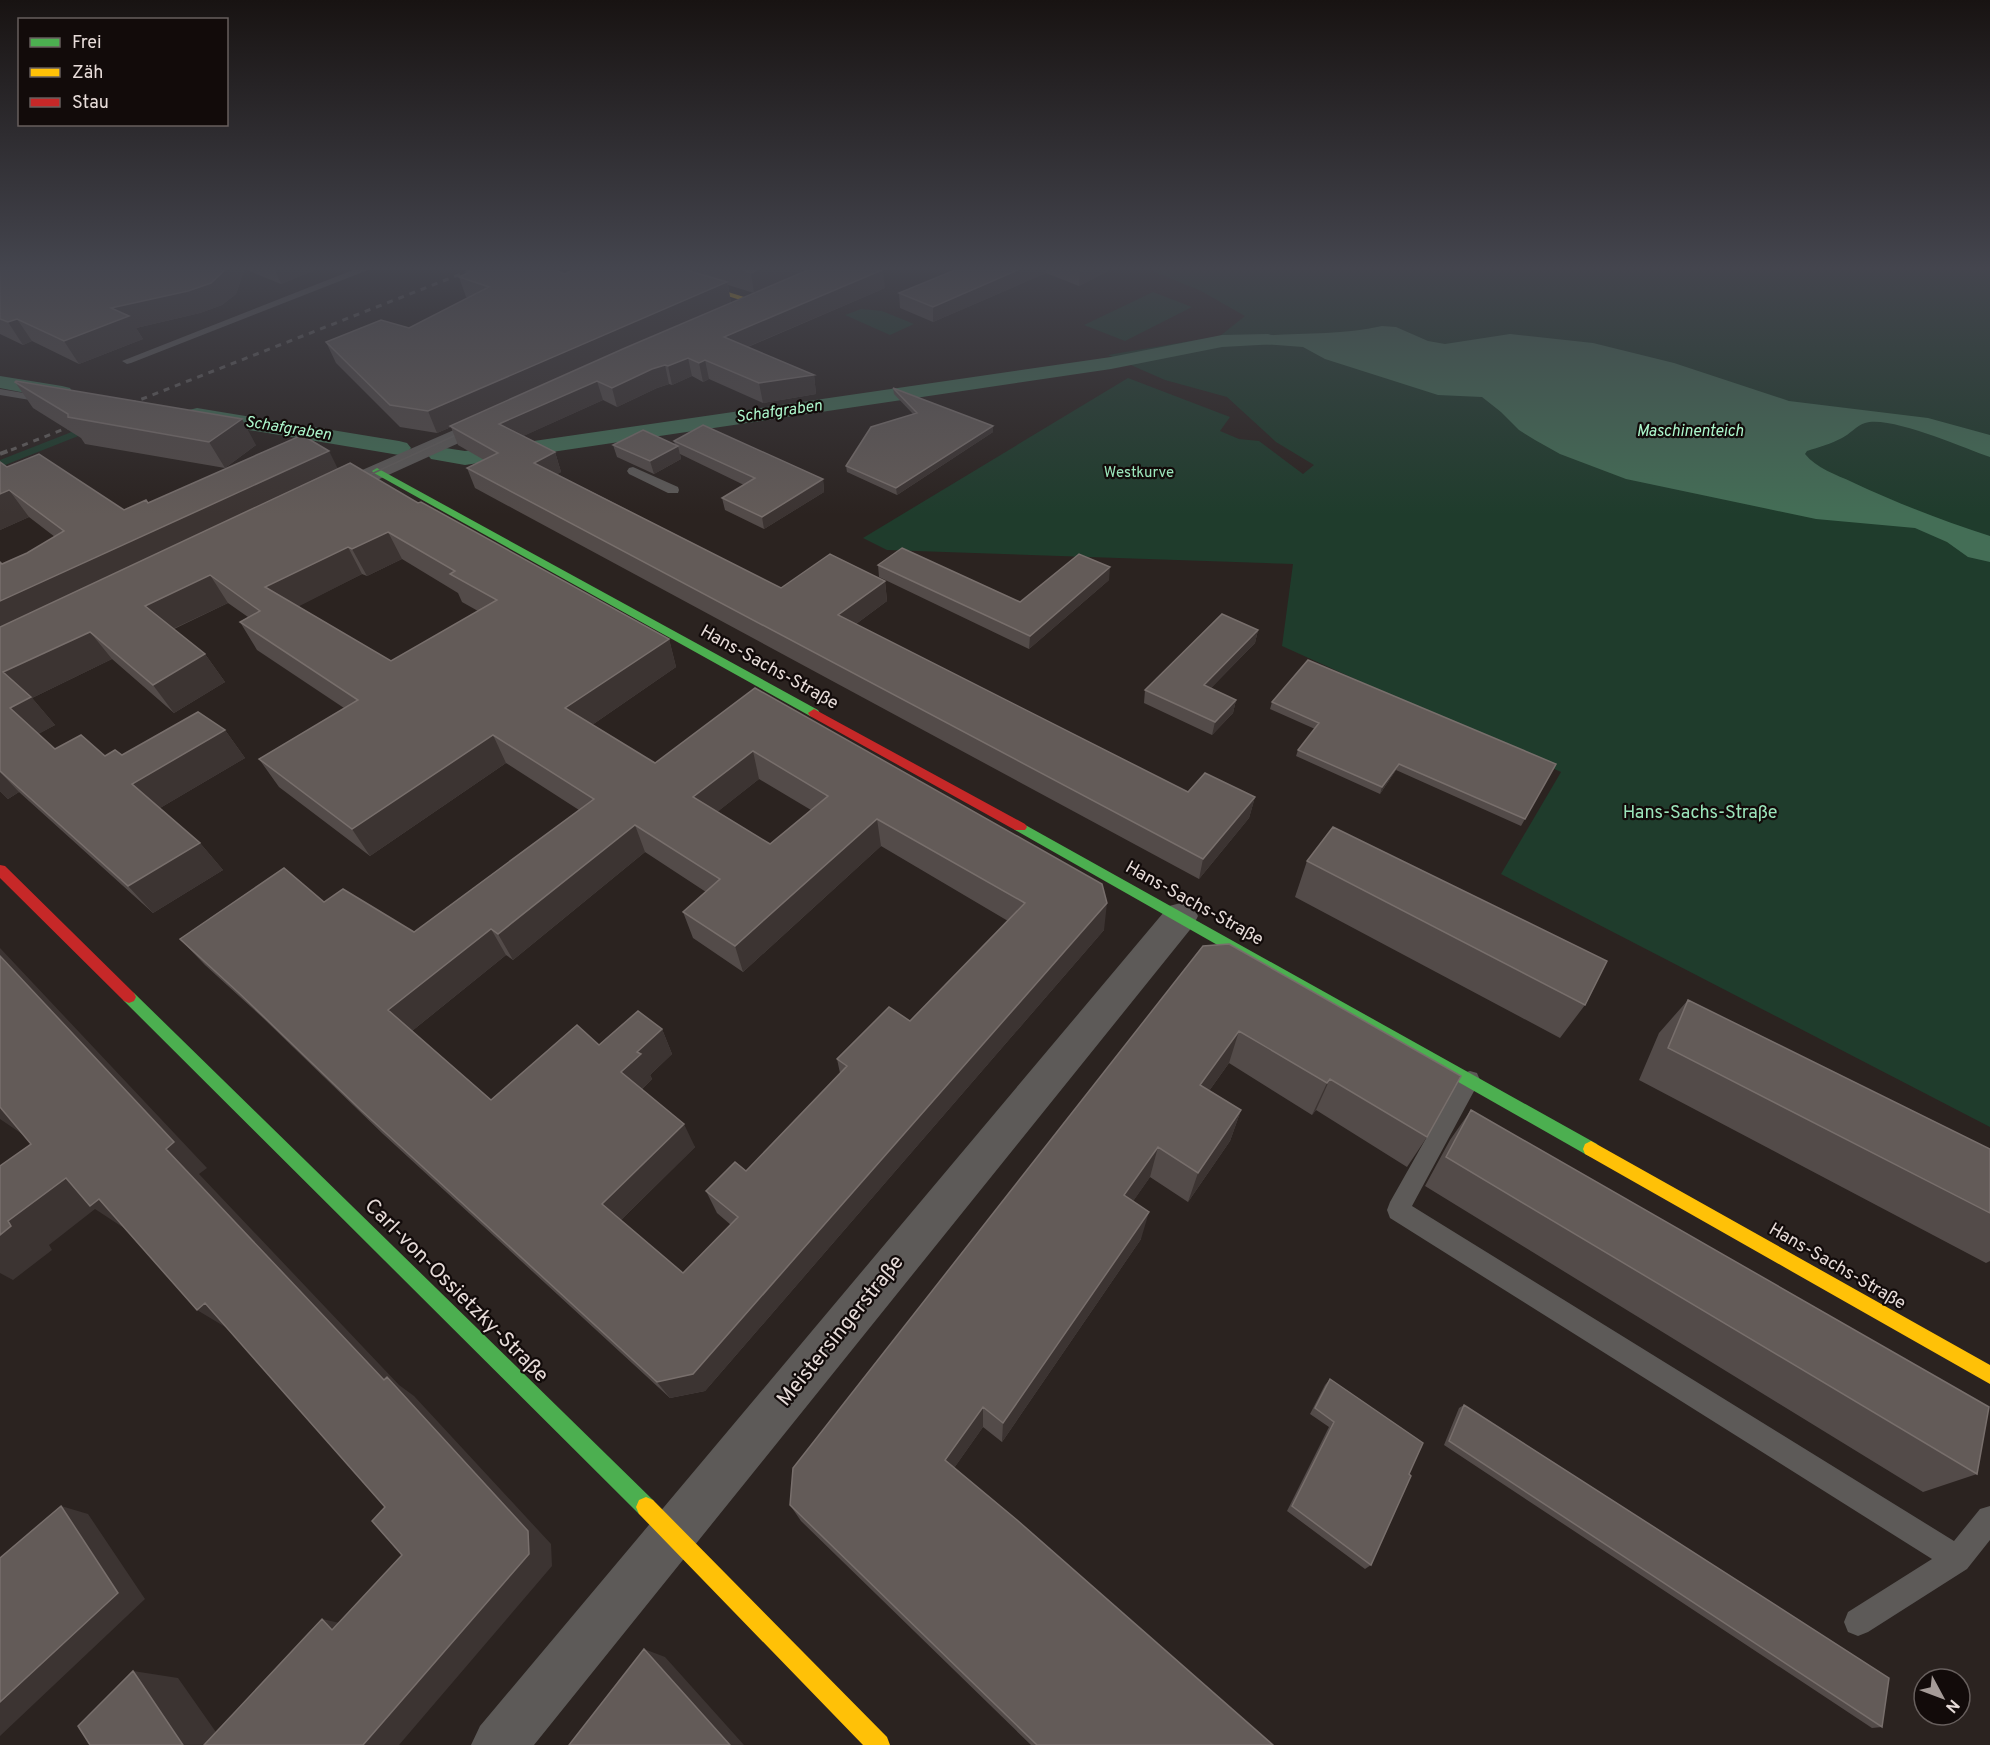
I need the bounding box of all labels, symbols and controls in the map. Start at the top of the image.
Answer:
legend [18,18,228,126]
text: Frei [72,32,102,55]
text: Zäh [72,62,103,85]
text: Stau [72,92,109,115]
water label: Schafgraben [735,396,824,428]
water label: Schafgraben [244,412,333,446]
water label: Maschinenteich [1636,422,1744,442]
park label: Westkurve [1104,464,1174,483]
street label: Hans-Sachs-Straße [696,620,842,716]
park label: Hans-Sachs-Straße [1623,802,1777,825]
street label: Hans-Sachs-Straße [1121,856,1267,952]
street label: Carl-von-Ossietzky-Straße [358,1193,554,1389]
street label: Hans-Sachs-Straße [1764,1218,1910,1316]
street label: Meistersingerstraße [772,1250,910,1412]
north arrow [1912,1667,1972,1727]
text: N [1940,1695,1963,1716]

